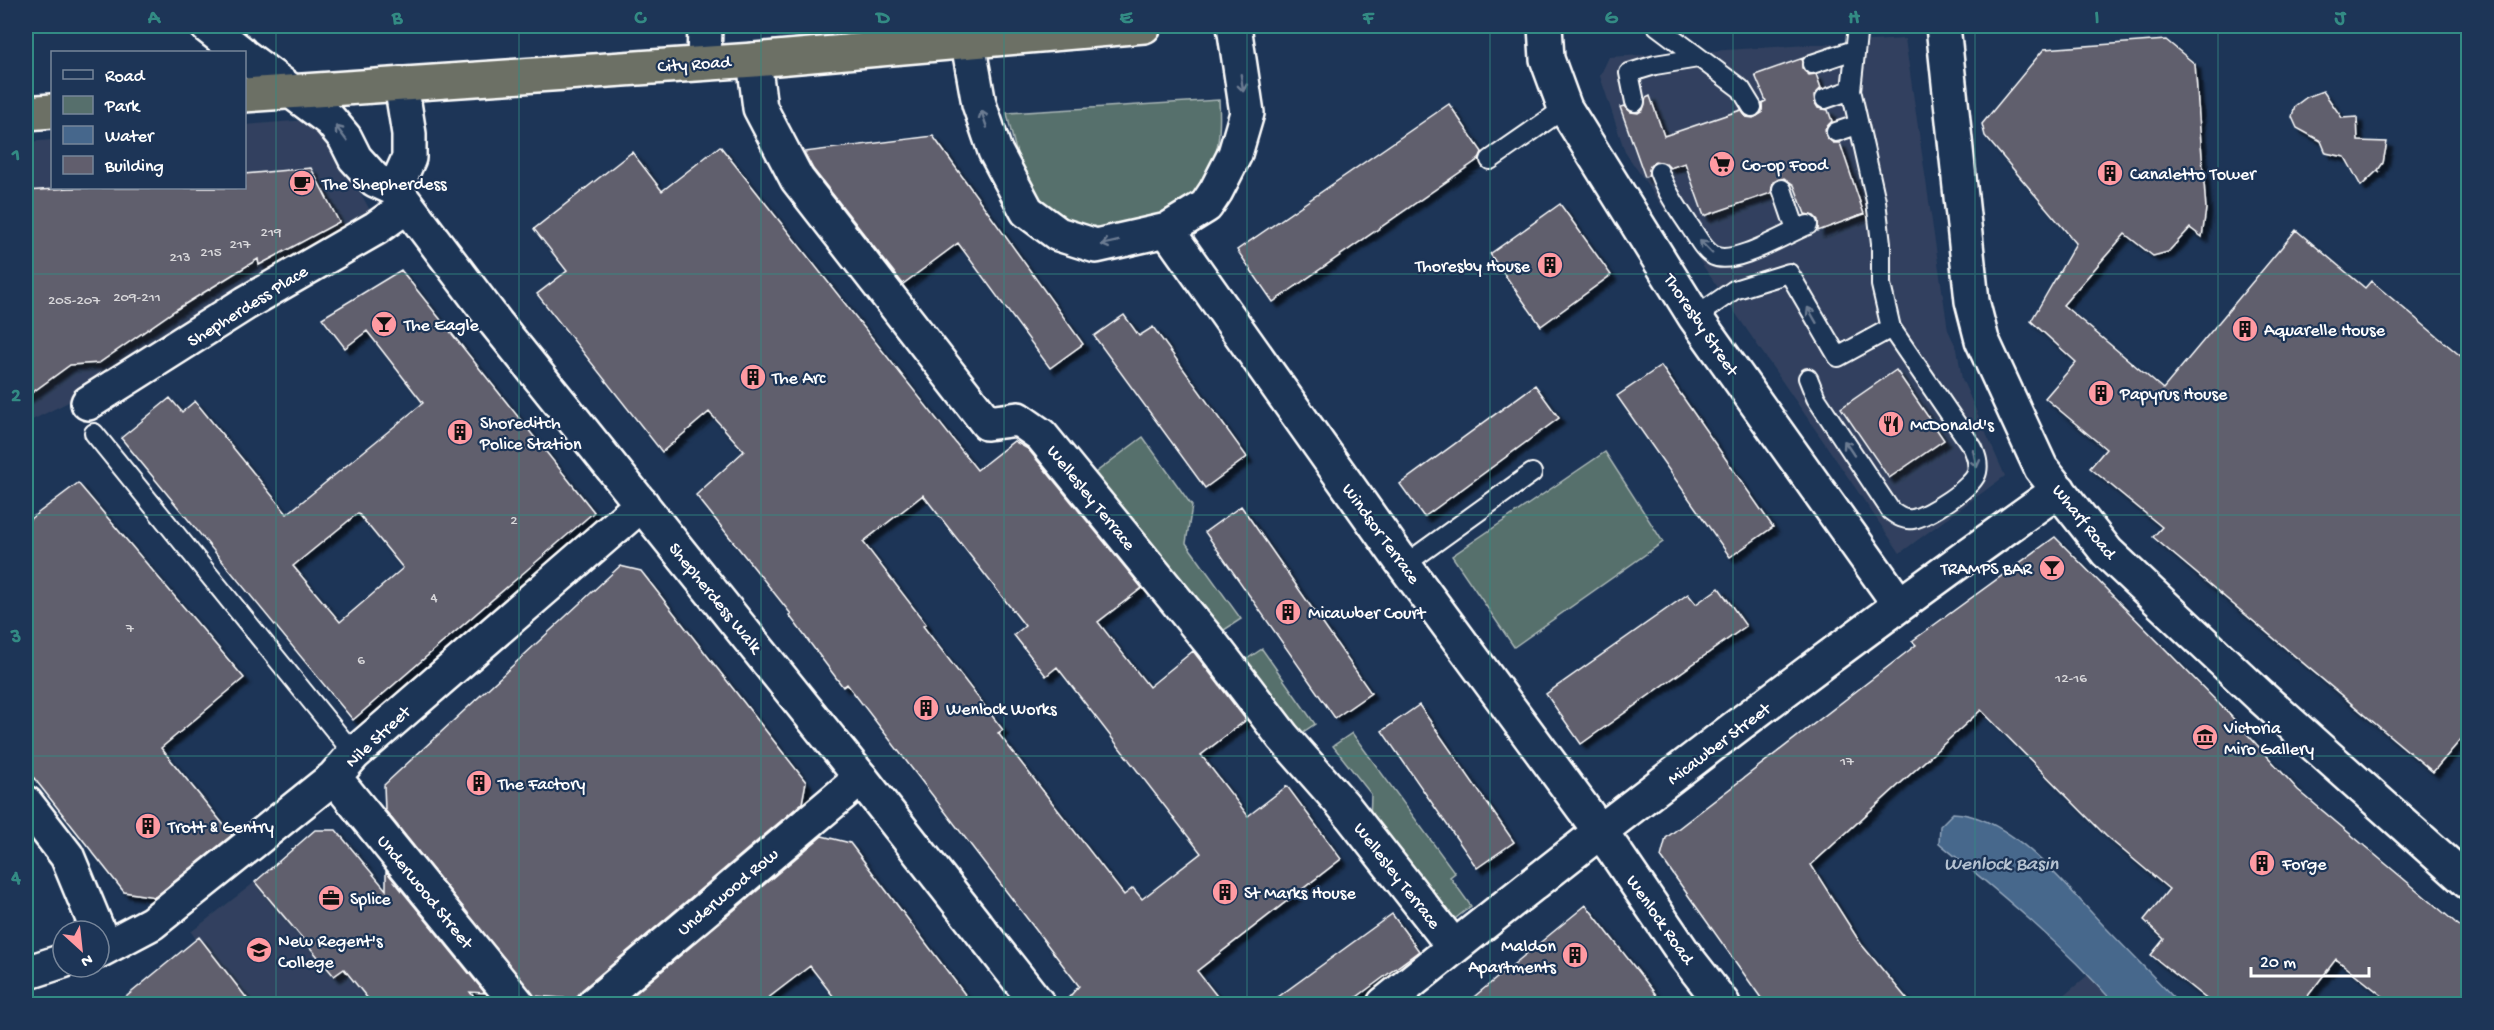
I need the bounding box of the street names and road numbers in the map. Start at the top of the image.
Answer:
street label: City Road [657,52,733,79]
street label: Shepherdess Place [184,261,313,353]
street label: Thoresby Street [1657,269,1743,382]
street label: Wellesley Terrace [1041,442,1139,556]
street label: Windsor Terrace [1336,480,1424,589]
street label: Wharf Road [2046,481,2121,565]
street label: Shepherdess Walk [663,539,766,660]
street label: Micawber Street [1664,698,1777,791]
street label: Nile Street [342,701,417,773]
street label: Wellesley Terrace [1348,819,1445,934]
street label: Underwood Street [372,831,477,955]
street label: Underwood Row [674,845,783,941]
street label: Wenlock Road [1620,872,1698,970]

